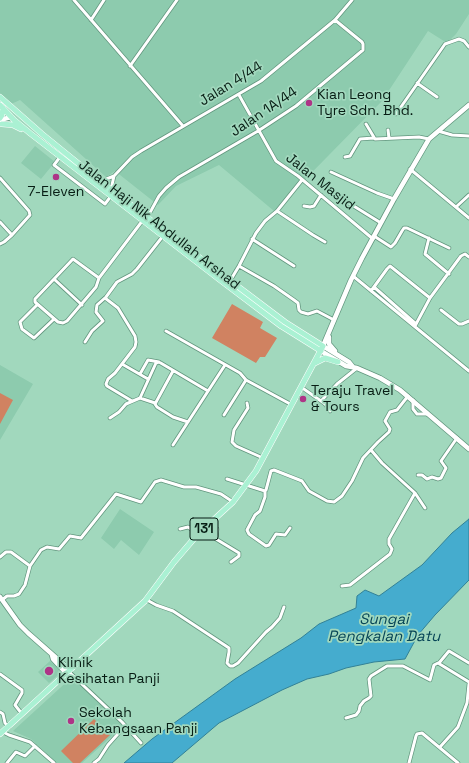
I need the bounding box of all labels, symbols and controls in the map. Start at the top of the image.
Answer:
street label: Jalan 4/44 [196,58,266,110]
street label: Jalan 1A/44 [227,84,301,140]
place label: Kian Leong Tyre Sdn. Bhd. [317,87,413,120]
marker: Kian Leong Tyre Sdn. Bhd. [304,98,314,108]
street label: Jalan Masjid [282,150,358,214]
street label: Jalan Haji Nik Abdullah Arshad [75,157,243,293]
marker: 7-Eleven [51,172,61,182]
place label: 7-Eleven [28,184,84,200]
place label: Teraju Travel & Tours [311,383,394,416]
marker: Teraju Travel & Tours [298,394,308,404]
road number: 131 [190,518,218,540]
water label: Sungai Pengkalan Datu [328,611,440,646]
place label: Klinik Kesihatan Panji [58,655,160,688]
marker: Klinik Kesihatan Panji [43,665,55,677]
place label: Sekolah Kebangsaan Panji [79,705,198,738]
marker: Sekolah Kebangsaan Panji [66,716,76,726]

